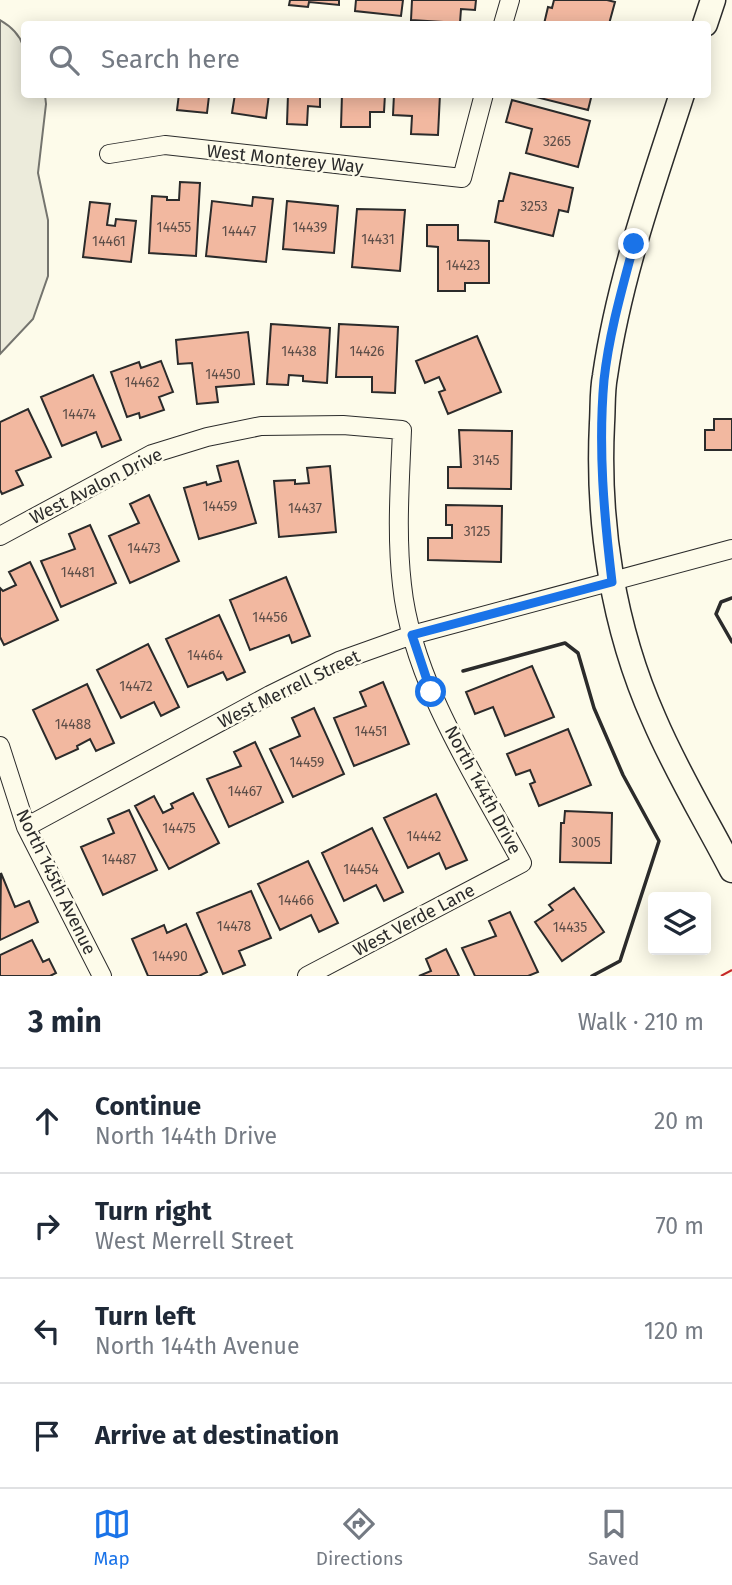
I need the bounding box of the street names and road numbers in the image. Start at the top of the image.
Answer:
street label: West Monterey Way [205,140,365,178]
street label: West Avalon Drive [26,443,166,529]
street label: West Merrell Street [214,645,364,733]
street label: North 144th Drive [440,722,526,858]
street label: North 145th Avenue [11,806,101,958]
street label: West Verde Lane [350,879,478,961]

